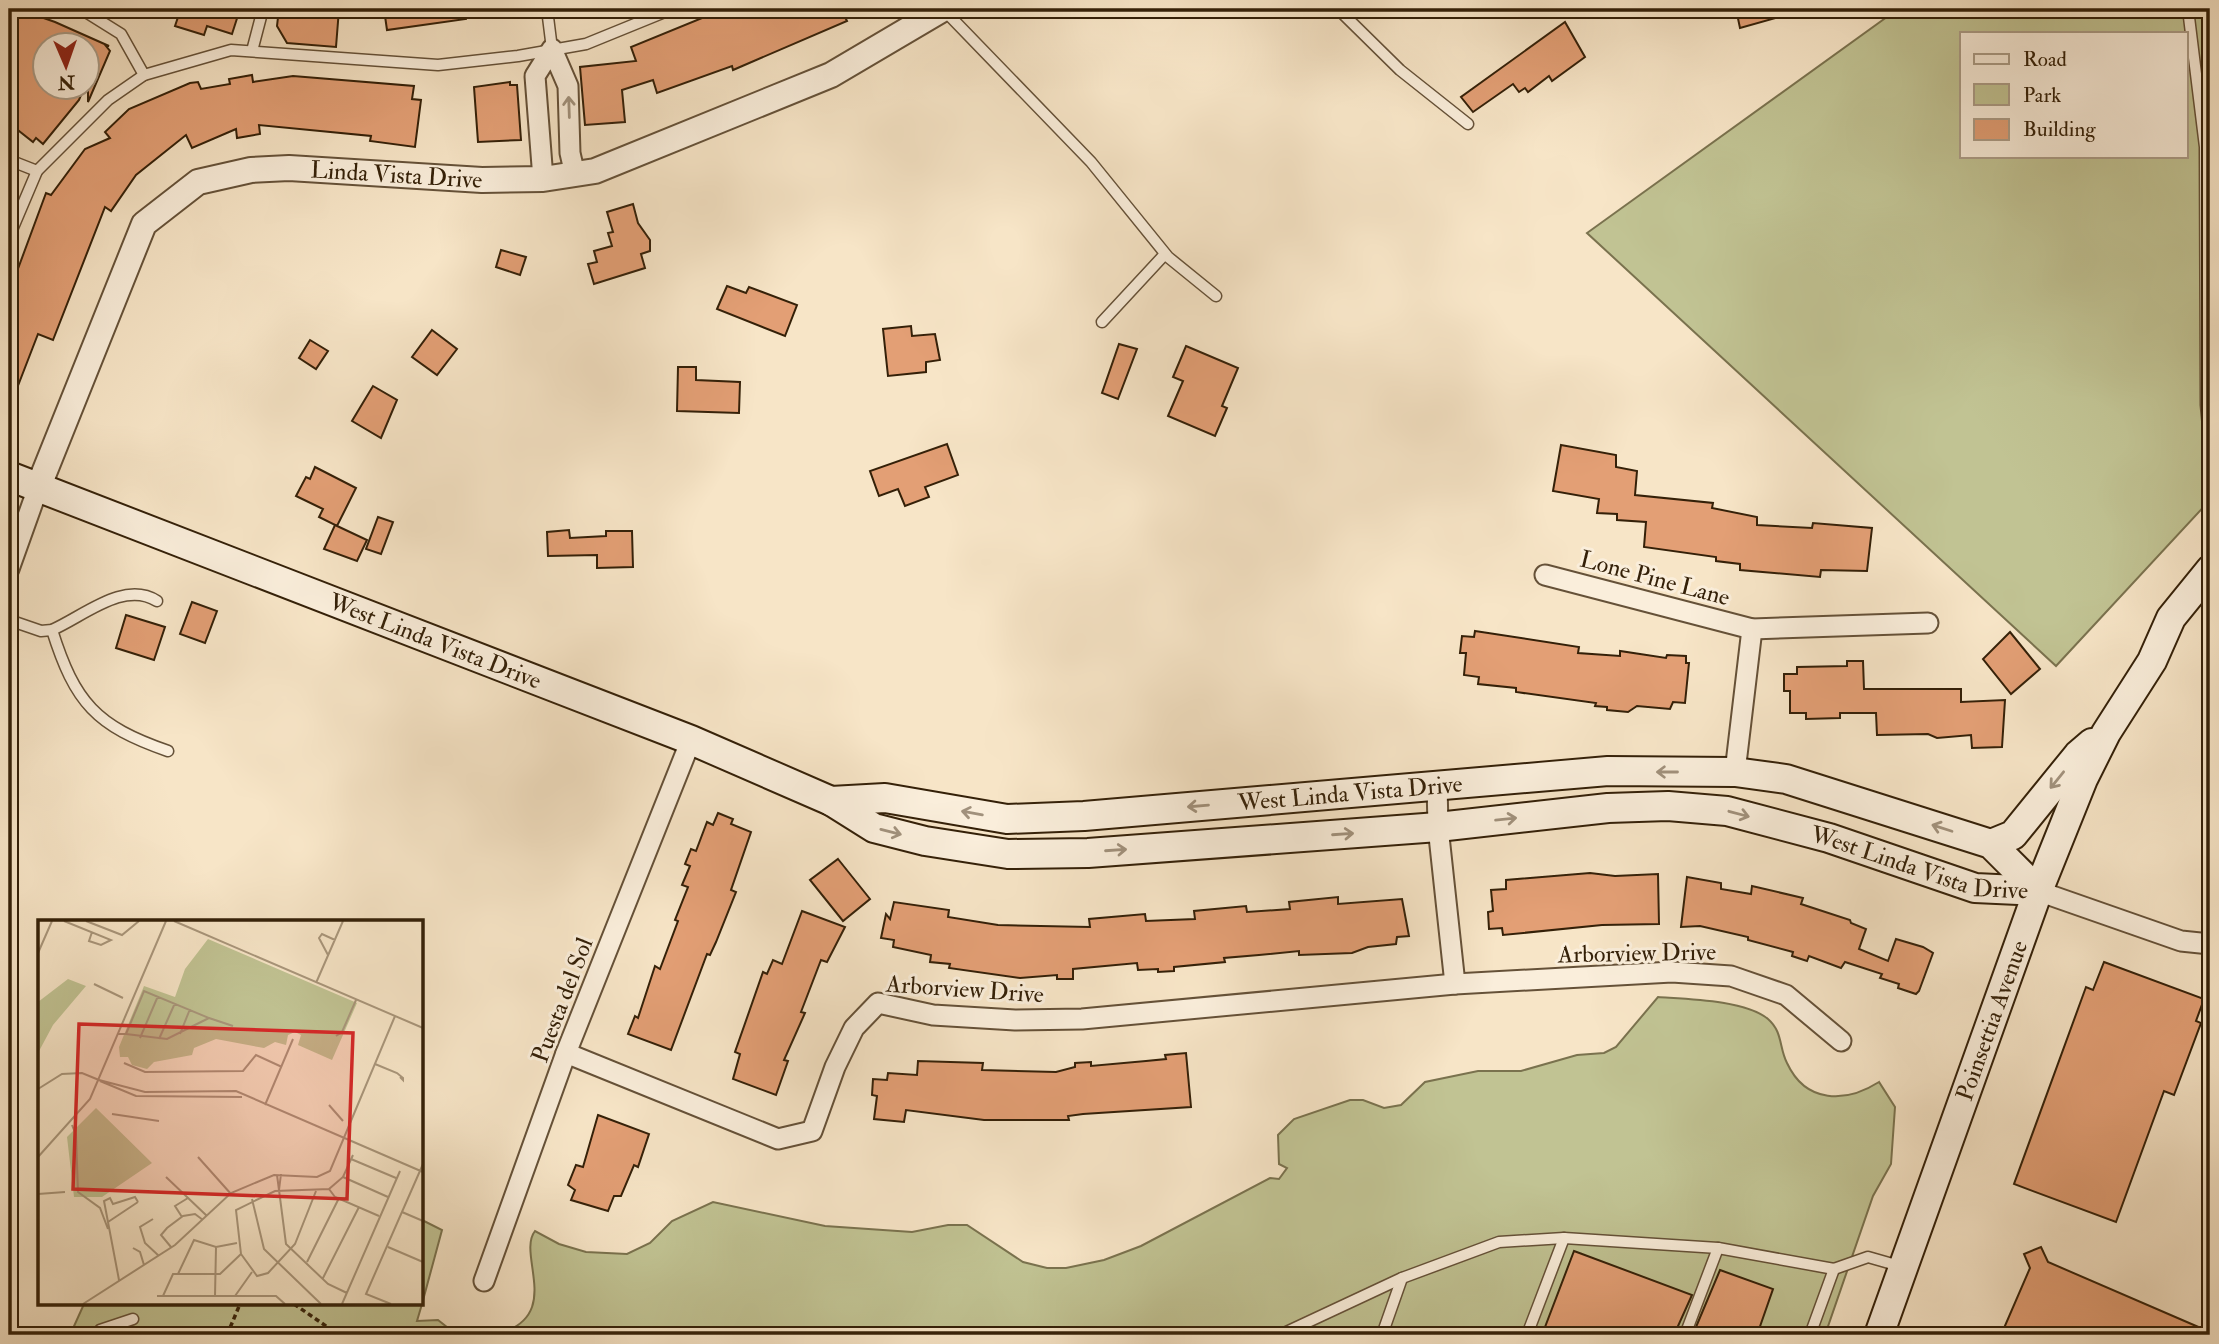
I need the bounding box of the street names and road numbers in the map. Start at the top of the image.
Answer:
street label: Linda Vista Drive [310,154,483,196]
street label: Lone Pine Lane [1577,544,1733,613]
street label: West Linda Vista Drive [323,586,546,697]
street label: West Linda Vista Drive [1235,769,1464,819]
street label: West Linda Vista Drive [1807,819,2029,907]
street label: Puesta del Sol [524,933,600,1067]
street label: Poinsettia Avenue [1949,936,2035,1105]
street label: Arborview Drive [1557,937,1716,970]
street label: Arborview Drive [884,968,1045,1010]

